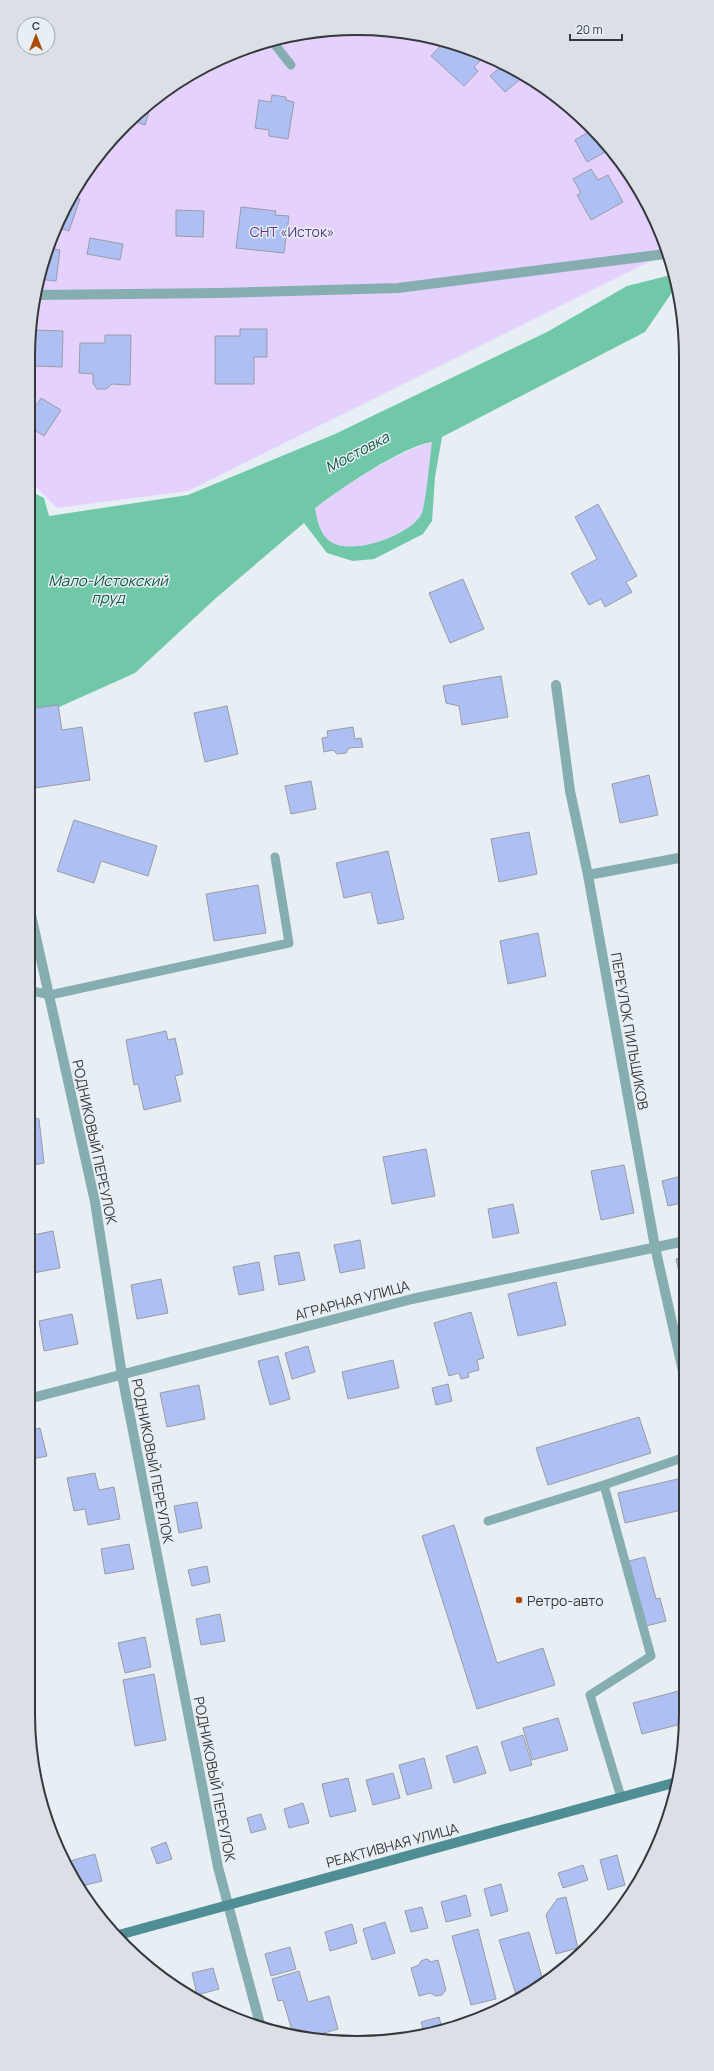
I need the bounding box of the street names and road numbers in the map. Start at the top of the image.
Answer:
street label: ПЕРЕУЛОК ПИЛЬЩИКОВ [607,951,653,1111]
street label: РОДНИКОВЫЙ ПЕРЕУЛОК [68,1058,122,1227]
street label: АГРАРНАЯ УЛИЦА [293,1276,412,1324]
street label: РОДНИКОВЫЙ ПЕРЕУЛОК [128,1377,178,1546]
street label: РОДНИКОВЫЙ ПЕРЕУЛОК [190,1695,240,1864]
street label: РЕАКТИВНАЯ УЛИЦА [324,1818,460,1872]

